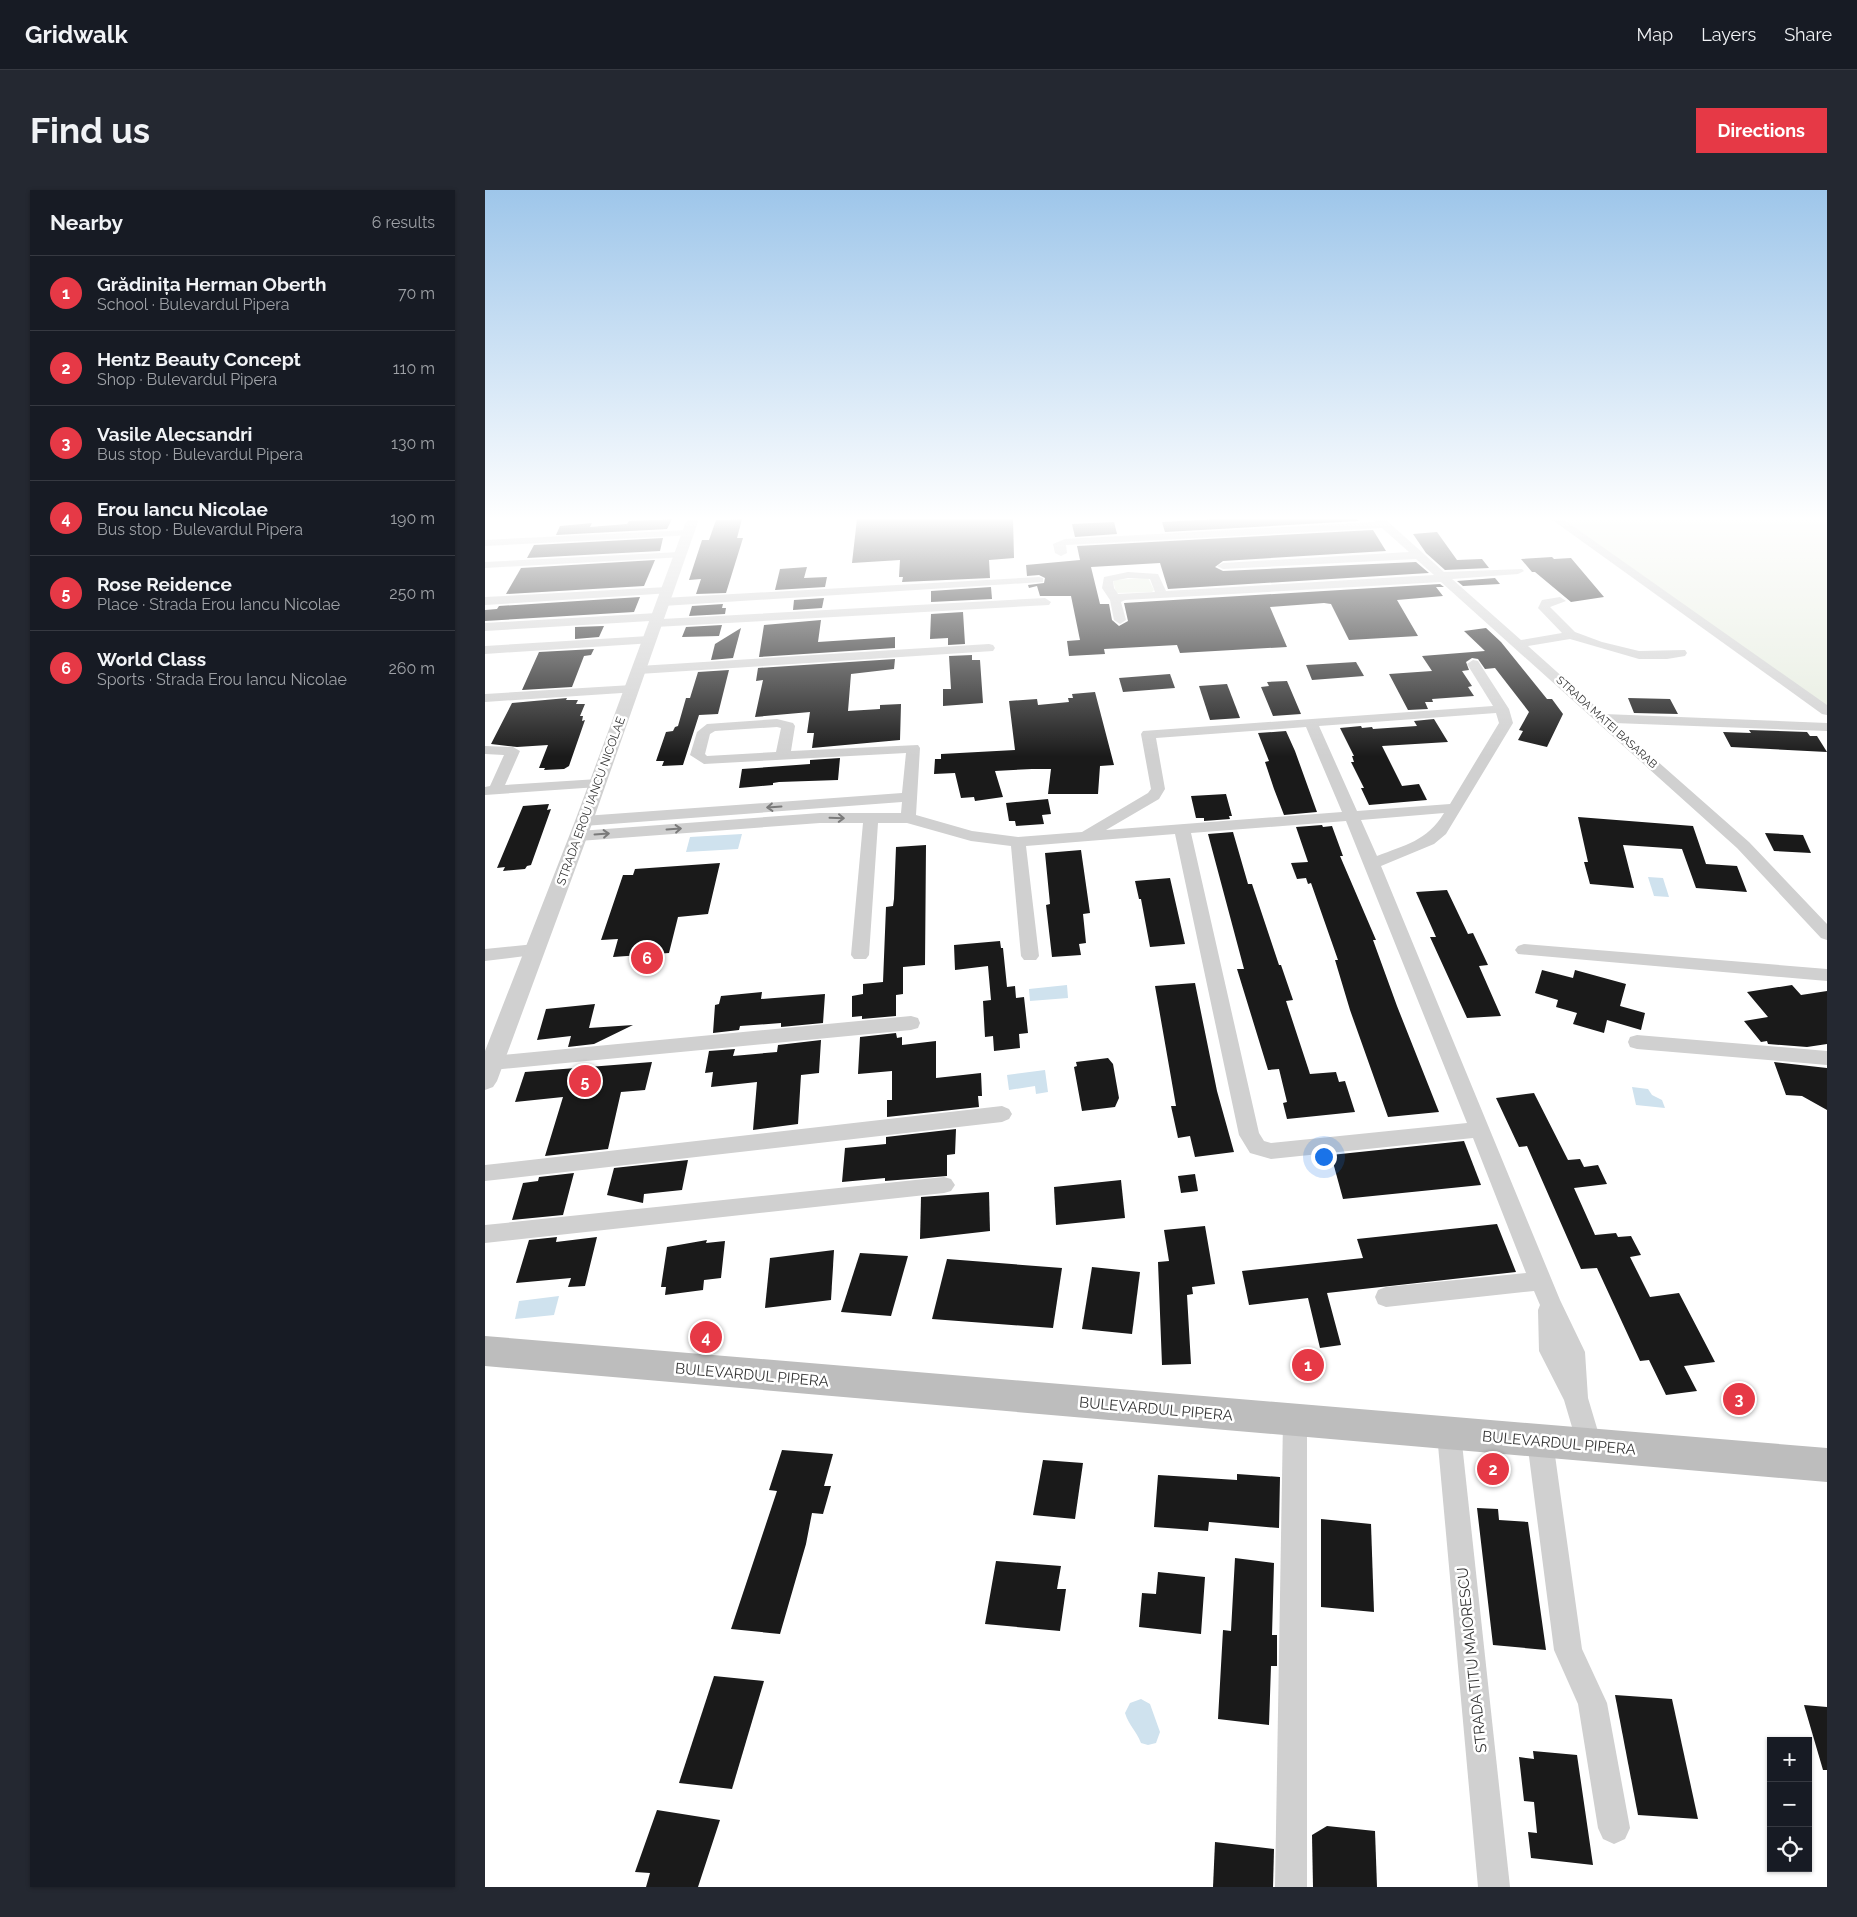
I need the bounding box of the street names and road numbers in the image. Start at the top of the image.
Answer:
street label: STRADA MATEI BASARAB [1554,674,1660,771]
street label: STRADA EROU IANCU NICOLAE [554,715,628,887]
street label: BULEVARDUL PIPERA [674,1359,830,1391]
street label: BULEVARDUL PIPERA [1078,1393,1234,1425]
street label: BULEVARDUL PIPERA [1481,1427,1637,1459]
street label: STRADA TITU MAIORESCU [1453,1566,1491,1754]

